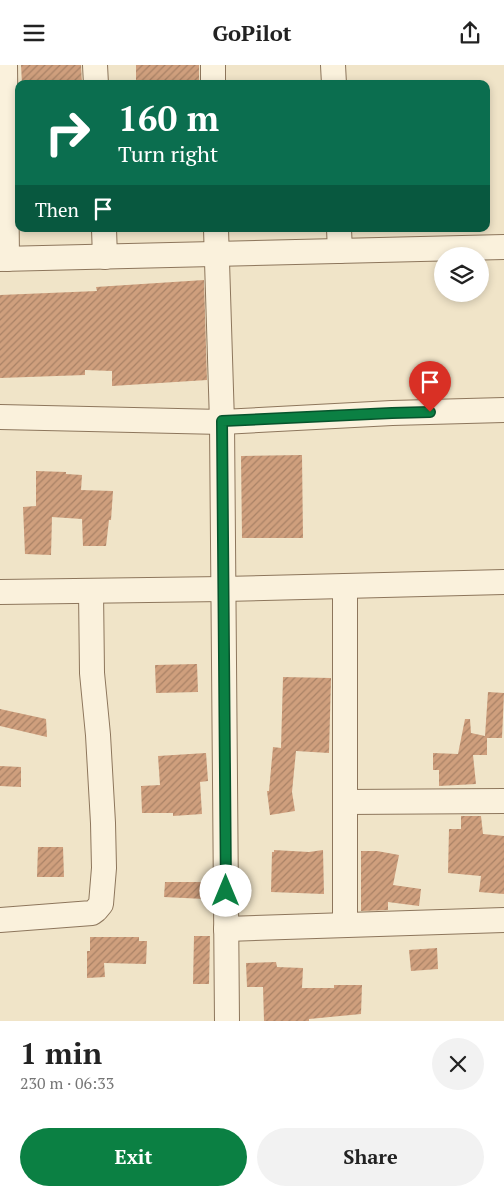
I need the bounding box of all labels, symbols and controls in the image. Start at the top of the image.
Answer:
text: GoPilot [212,18,292,47]
icon: menu [20,19,48,47]
icon: share [456,19,484,47]
text: 160 m [118,95,219,141]
icon: right [35,100,100,165]
text: Turn right [118,139,218,168]
icon: arrive [89,195,117,223]
text: Then [35,197,79,222]
map controls [434,247,489,302]
button: layers [434,247,489,302]
pin [409,361,451,412]
icon: arrive [416,368,444,396]
position arrow [199,864,251,916]
text: 1 min [20,1033,102,1073]
button: close [432,1038,484,1090]
text: 230 m · 06:33 [20,1072,114,1094]
button: Exit [20,1128,247,1186]
button: Share [257,1128,484,1186]

